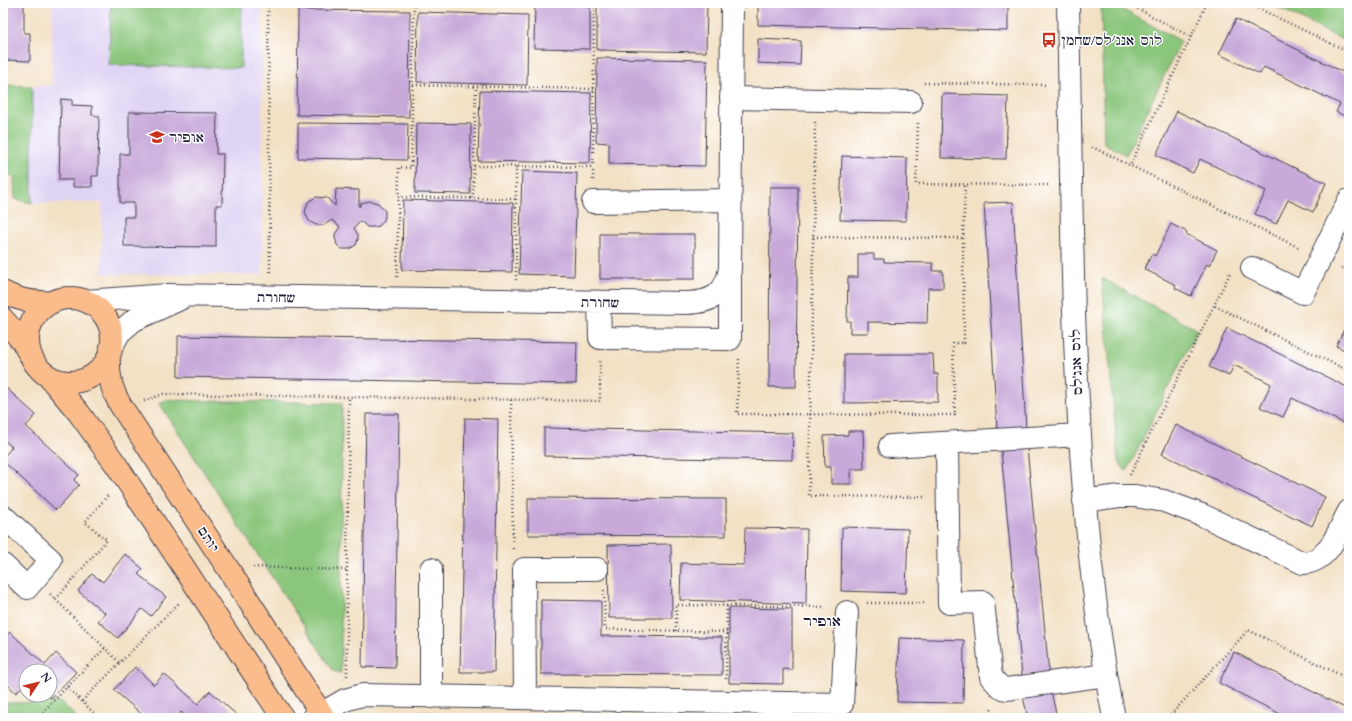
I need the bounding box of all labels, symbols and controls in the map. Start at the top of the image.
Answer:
bus stop icon: לוס אנג׳לס/שחמן [1040,31,1058,49]
place label: לוס אנג׳לס/שחמן [1061,32,1162,50]
school or university icon: אופיר [148,128,166,146]
place label: אופיר [169,129,204,147]
street label: שחורת [257,289,295,307]
street label: שחורת [581,294,619,312]
street label: לוס אנג'לס [1067,329,1087,395]
street label: יותם [193,523,223,556]
district label: אופיר [803,612,841,631]
north arrow [18,663,58,703]
text: N [37,669,55,686]

